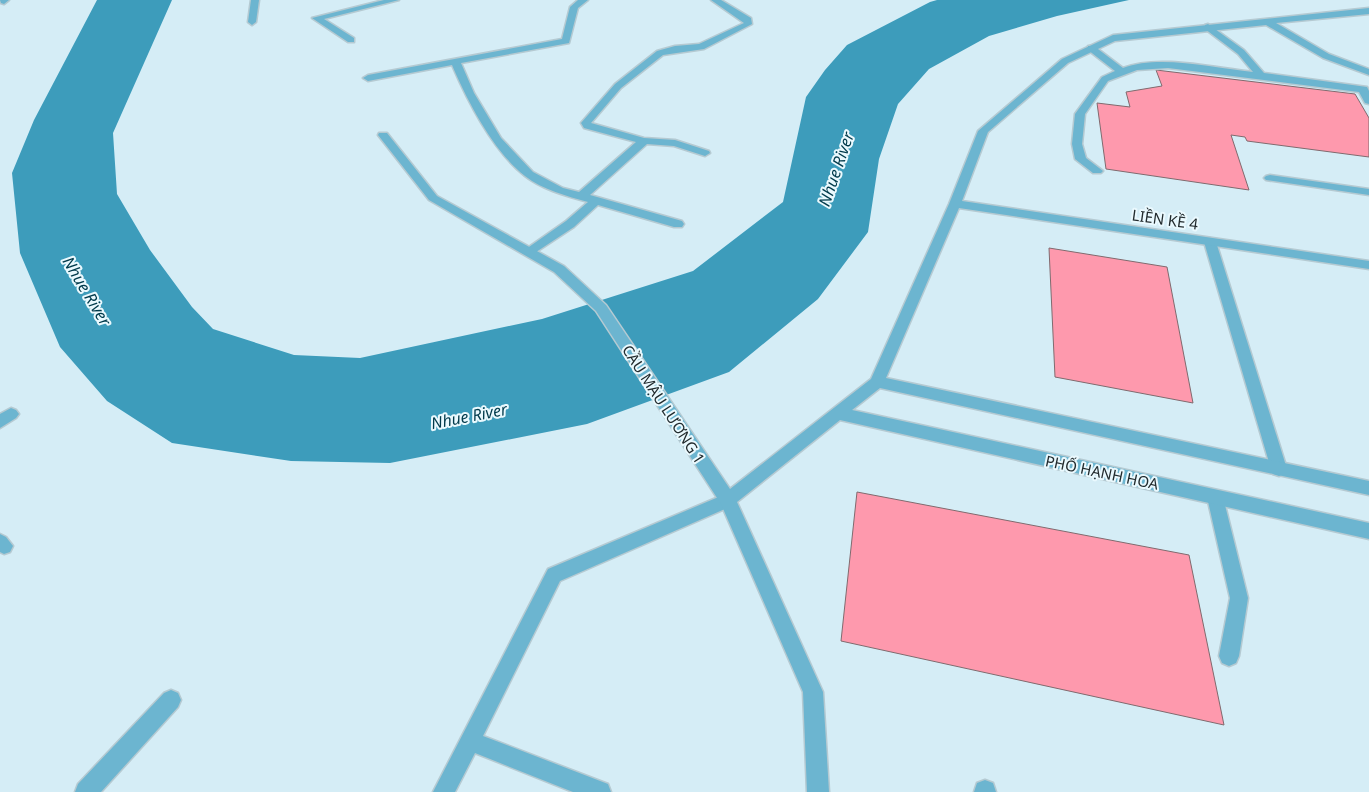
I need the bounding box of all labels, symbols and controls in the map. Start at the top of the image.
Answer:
water label: Nhue River [813,128,859,209]
street label: LIỀN KỀ 4 [1131,204,1200,234]
water label: Nhue River [58,252,117,330]
street label: CẦU MẬU LƯƠNG 1 [618,341,710,467]
water label: Nhue River [429,398,510,434]
street label: PHỐ HẠNH HOA [1044,450,1161,494]

